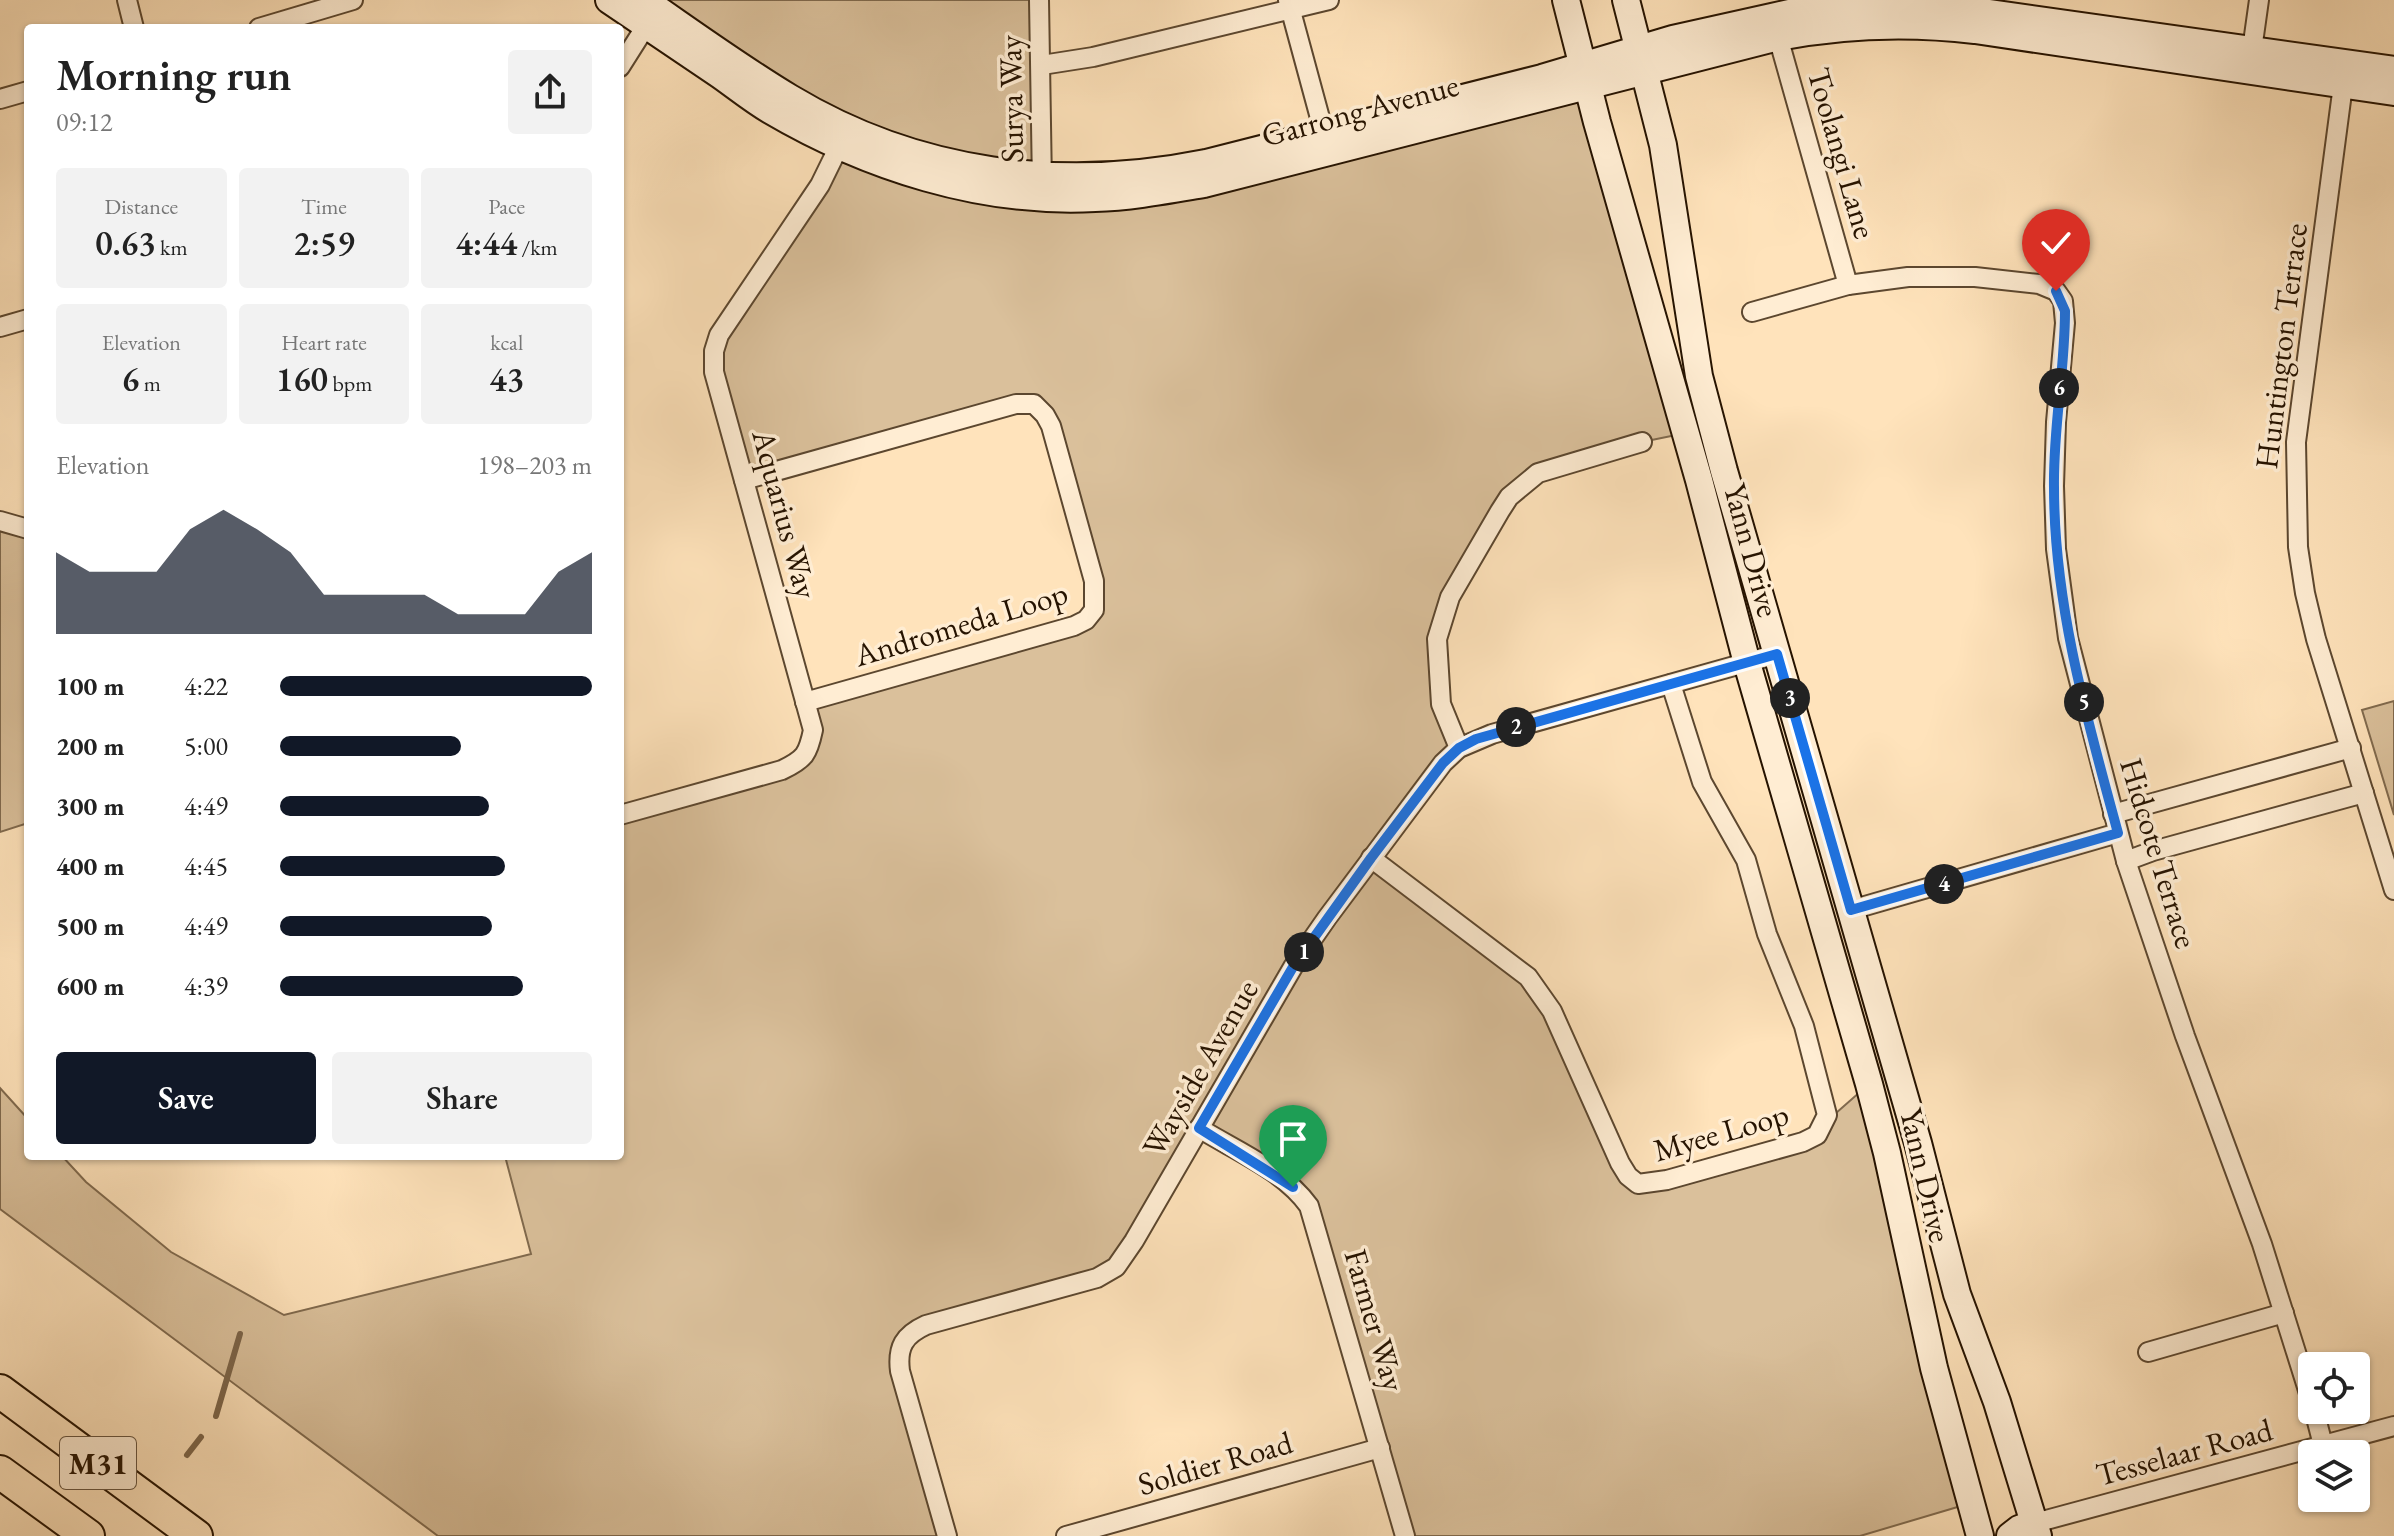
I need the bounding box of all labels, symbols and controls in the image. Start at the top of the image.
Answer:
street label: Surya Way [989,34,1033,163]
text: Morning run [56,46,292,103]
button: share [508,50,592,134]
street label: Toolangi Lane [1798,63,1886,243]
street label: Garrong Avenue [1257,64,1463,156]
text: 09:12 [56,105,112,139]
text: Distance [105,192,178,221]
text: Time [301,192,347,221]
text: Pace [488,192,525,221]
pin [2022,209,2090,291]
text: 0.63 [95,221,156,265]
text: 2:59 [293,221,355,265]
text: 4:44 [456,221,517,265]
icon: check [2034,221,2078,265]
street label: Huntington Terrace [2245,221,2317,471]
text: km [156,233,188,262]
text: /km [517,233,558,262]
text: Elevation [102,328,181,357]
text: Heart rate [281,328,367,357]
text: kcal [490,328,523,357]
text: 6 [122,357,139,401]
text: 160 [276,357,328,401]
text: 43 [489,357,524,401]
pin: 6 [2039,368,2079,408]
text: m [139,369,161,398]
text: bpm [328,369,372,398]
text: 6 [2053,373,2065,402]
street label: Aquarius Way [742,424,828,604]
text: Elevation [56,448,150,482]
text: 198–203 m [477,448,592,482]
street label: Yann Drive [1714,479,1790,621]
street label: Andromeda Loop [848,572,1073,677]
text: 100 m [56,669,124,703]
text: 4:22 [184,669,228,703]
pin: 3 [1770,678,1810,718]
pin: 5 [2064,682,2104,722]
text: 3 [1784,683,1796,712]
text: 5 [2078,687,2090,716]
pin: 2 [1496,707,1536,747]
text: 2 [1510,712,1522,741]
text: 200 m [56,729,124,763]
text: 5:00 [184,729,228,763]
street label: Hidcote Terrace [2110,753,2208,953]
text: 300 m [56,789,124,823]
text: 4:49 [184,789,228,823]
text: 400 m [56,849,124,883]
text: 4:45 [184,849,228,883]
pin: 4 [1924,864,1964,904]
text: 4 [1938,869,1950,898]
text: 500 m [56,909,124,943]
text: 4:49 [184,909,228,943]
pin: 1 [1284,932,1324,972]
text: 1 [1298,937,1310,966]
text: 600 m [56,969,124,1003]
text: 4:39 [184,969,228,1003]
street label: Wayside Avenue [1132,972,1268,1164]
button: Save [56,1052,316,1144]
button: Share [332,1052,592,1144]
street label: Myee Loop [1649,1093,1793,1171]
street label: Yann Drive [1890,1104,1962,1246]
pin [1259,1105,1327,1187]
icon: arrive [1271,1117,1315,1161]
street label: Farmer Way [1335,1244,1416,1397]
map controls [2298,1352,2370,1512]
button: locate [2298,1352,2370,1424]
street label: Tesselaar Road [2091,1408,2278,1496]
street label: Soldier Road [1133,1421,1298,1505]
road number: M31 [60,1437,136,1489]
button: layers [2298,1440,2370,1512]

